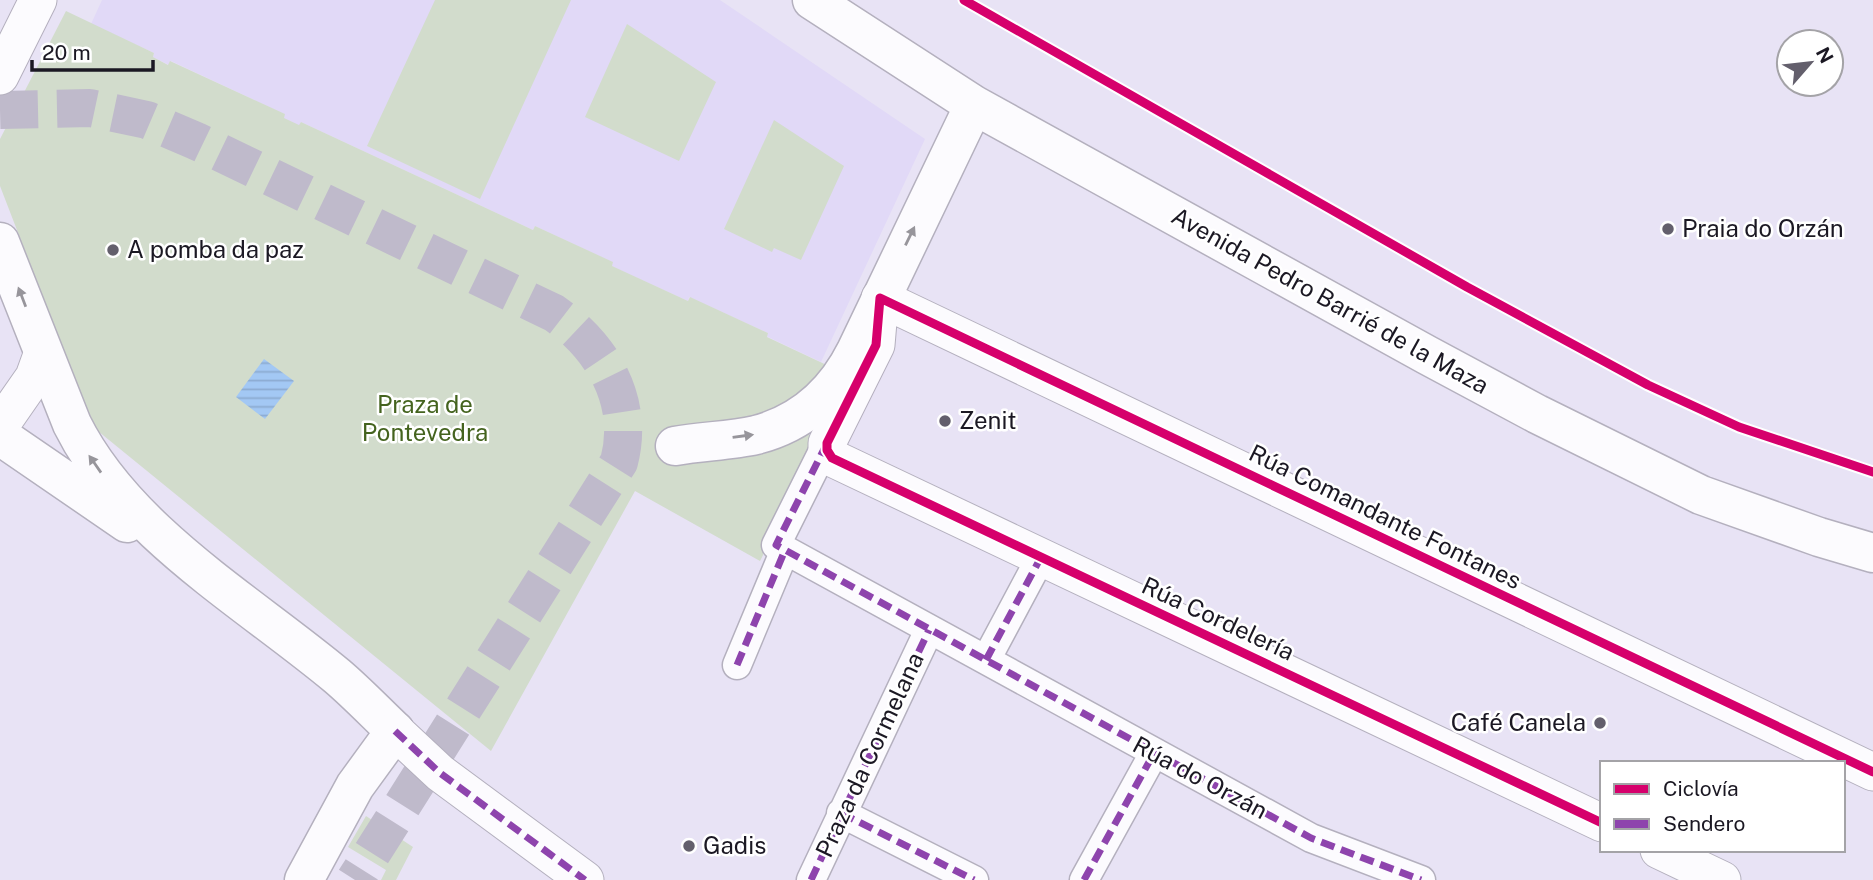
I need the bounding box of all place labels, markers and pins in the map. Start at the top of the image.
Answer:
place label: Praia do Orzán [1682,214,1844,242]
marker: Praia do Orzán [1660,221,1676,237]
place label: A pomba da paz [127,235,304,263]
marker: A pomba da paz [105,242,121,258]
place label: Zenit [959,406,1017,434]
marker: Zenit [937,413,953,429]
place label: Café Canela [1451,708,1586,736]
marker: Café Canela [1592,715,1608,731]
place label: Gadis [703,831,766,859]
marker: Gadis [681,838,697,854]

